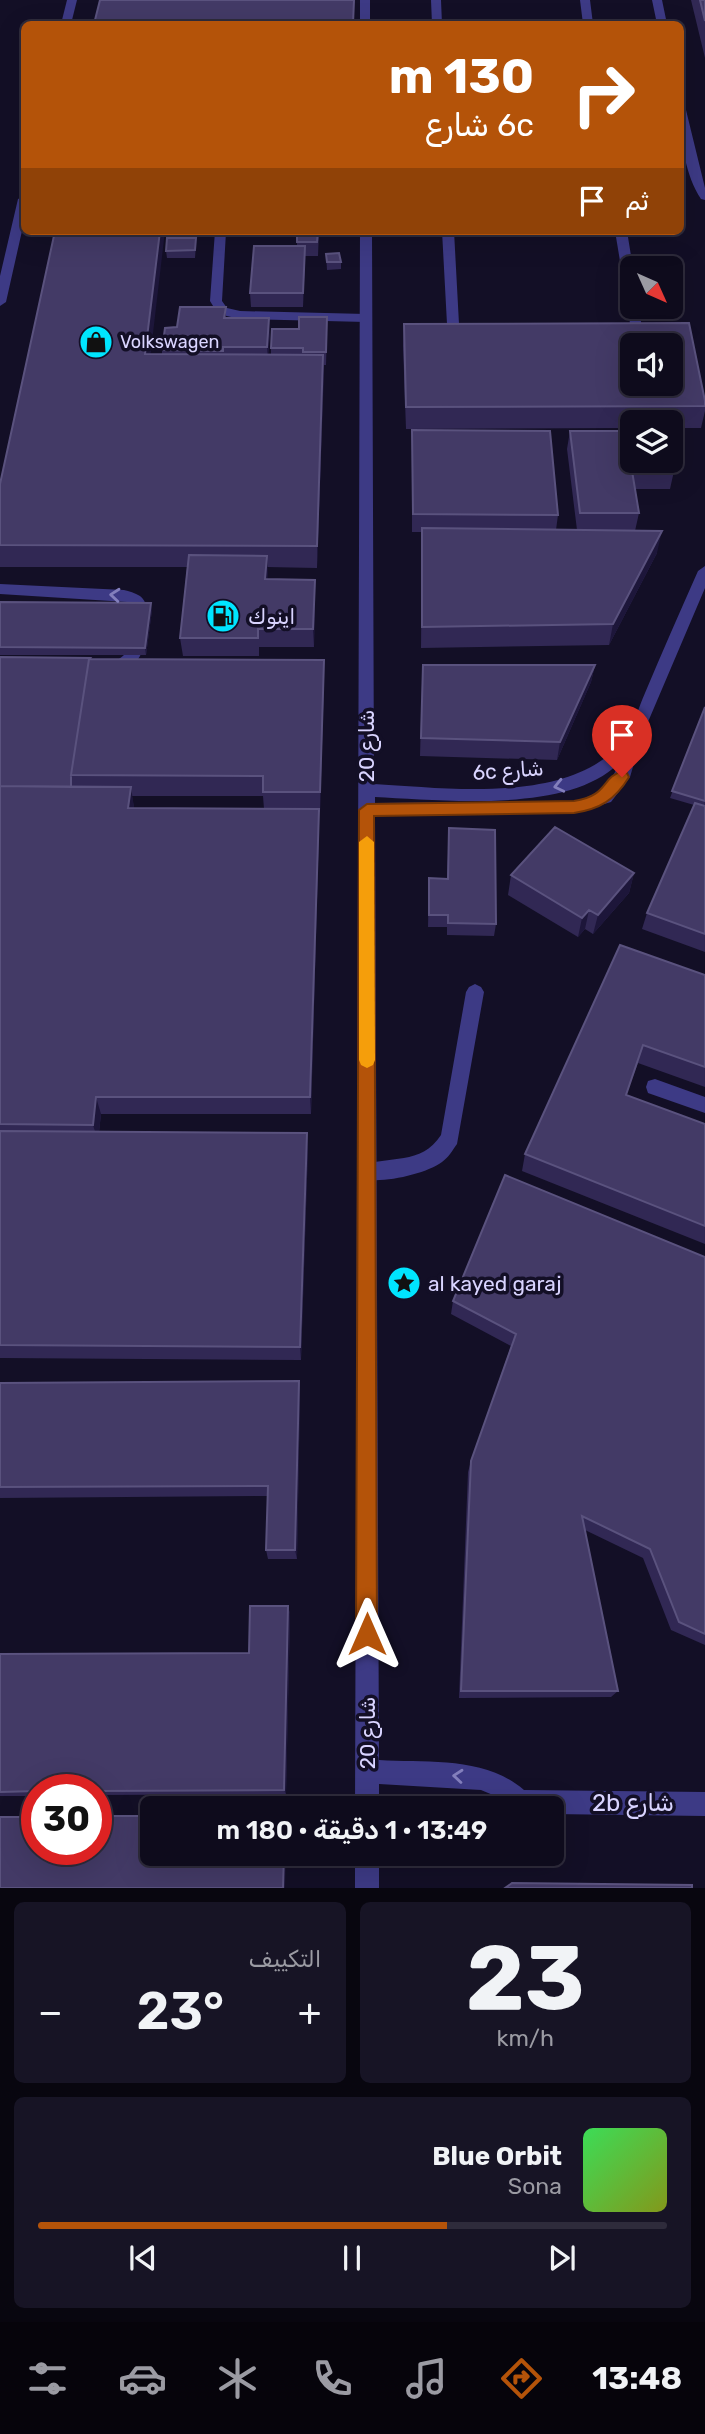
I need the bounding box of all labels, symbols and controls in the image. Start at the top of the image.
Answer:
text: 130 m [389,47,534,105]
icon: right [558,49,649,140]
text: 6c شارع [425,106,534,144]
icon: arrive [573,182,611,220]
text: ثم [625,186,649,217]
north arrow [620,256,682,318]
map controls [620,256,683,473]
shop icon: Volkswagen [77,323,115,361]
place label: Volkswagen [120,331,219,353]
button: sound [620,333,683,396]
button: layers [620,410,683,473]
one-way arrow [109,588,120,603]
fuel station icon: اينوك [204,597,242,635]
place label: اينوك [248,604,295,629]
pin [592,705,652,777]
street label: شارع 20 [354,710,381,782]
icon: arrive [603,716,641,754]
street label: 6c شارع [472,755,545,787]
one-way arrow [553,778,565,792]
place icon: al kayed garaj [385,1264,423,1302]
place label: al kayed garaj [428,1271,562,1296]
position arrow [330,1597,404,1671]
street label: شارع 20 [355,1697,382,1769]
one-way arrow [452,1769,463,1784]
speed limit sign: 30 [21,1774,112,1865]
street label: 2b شارع [592,1789,674,1819]
text: 13:49 · 1 دقيقة · 180 m [217,1815,487,1846]
text: 23 [466,1924,585,2032]
text: التكييف [249,1945,322,1973]
text: 23° [137,1980,224,2042]
text: − [38,1989,63,2035]
text: + [298,1989,322,2035]
text: km/h [497,2024,554,2052]
text: Blue Orbit [432,2141,562,2172]
text: Sona [508,2172,562,2200]
icon: previous [124,2239,162,2277]
icon: pause [333,2239,371,2277]
icon: next [543,2239,581,2277]
icon: filters [23,2354,72,2403]
icon: car [118,2354,167,2403]
icon: climate [213,2354,262,2403]
icon: phone [308,2354,357,2403]
icon: music [402,2354,451,2403]
icon: directions [497,2354,546,2403]
text: 13:48 [592,2359,682,2397]

